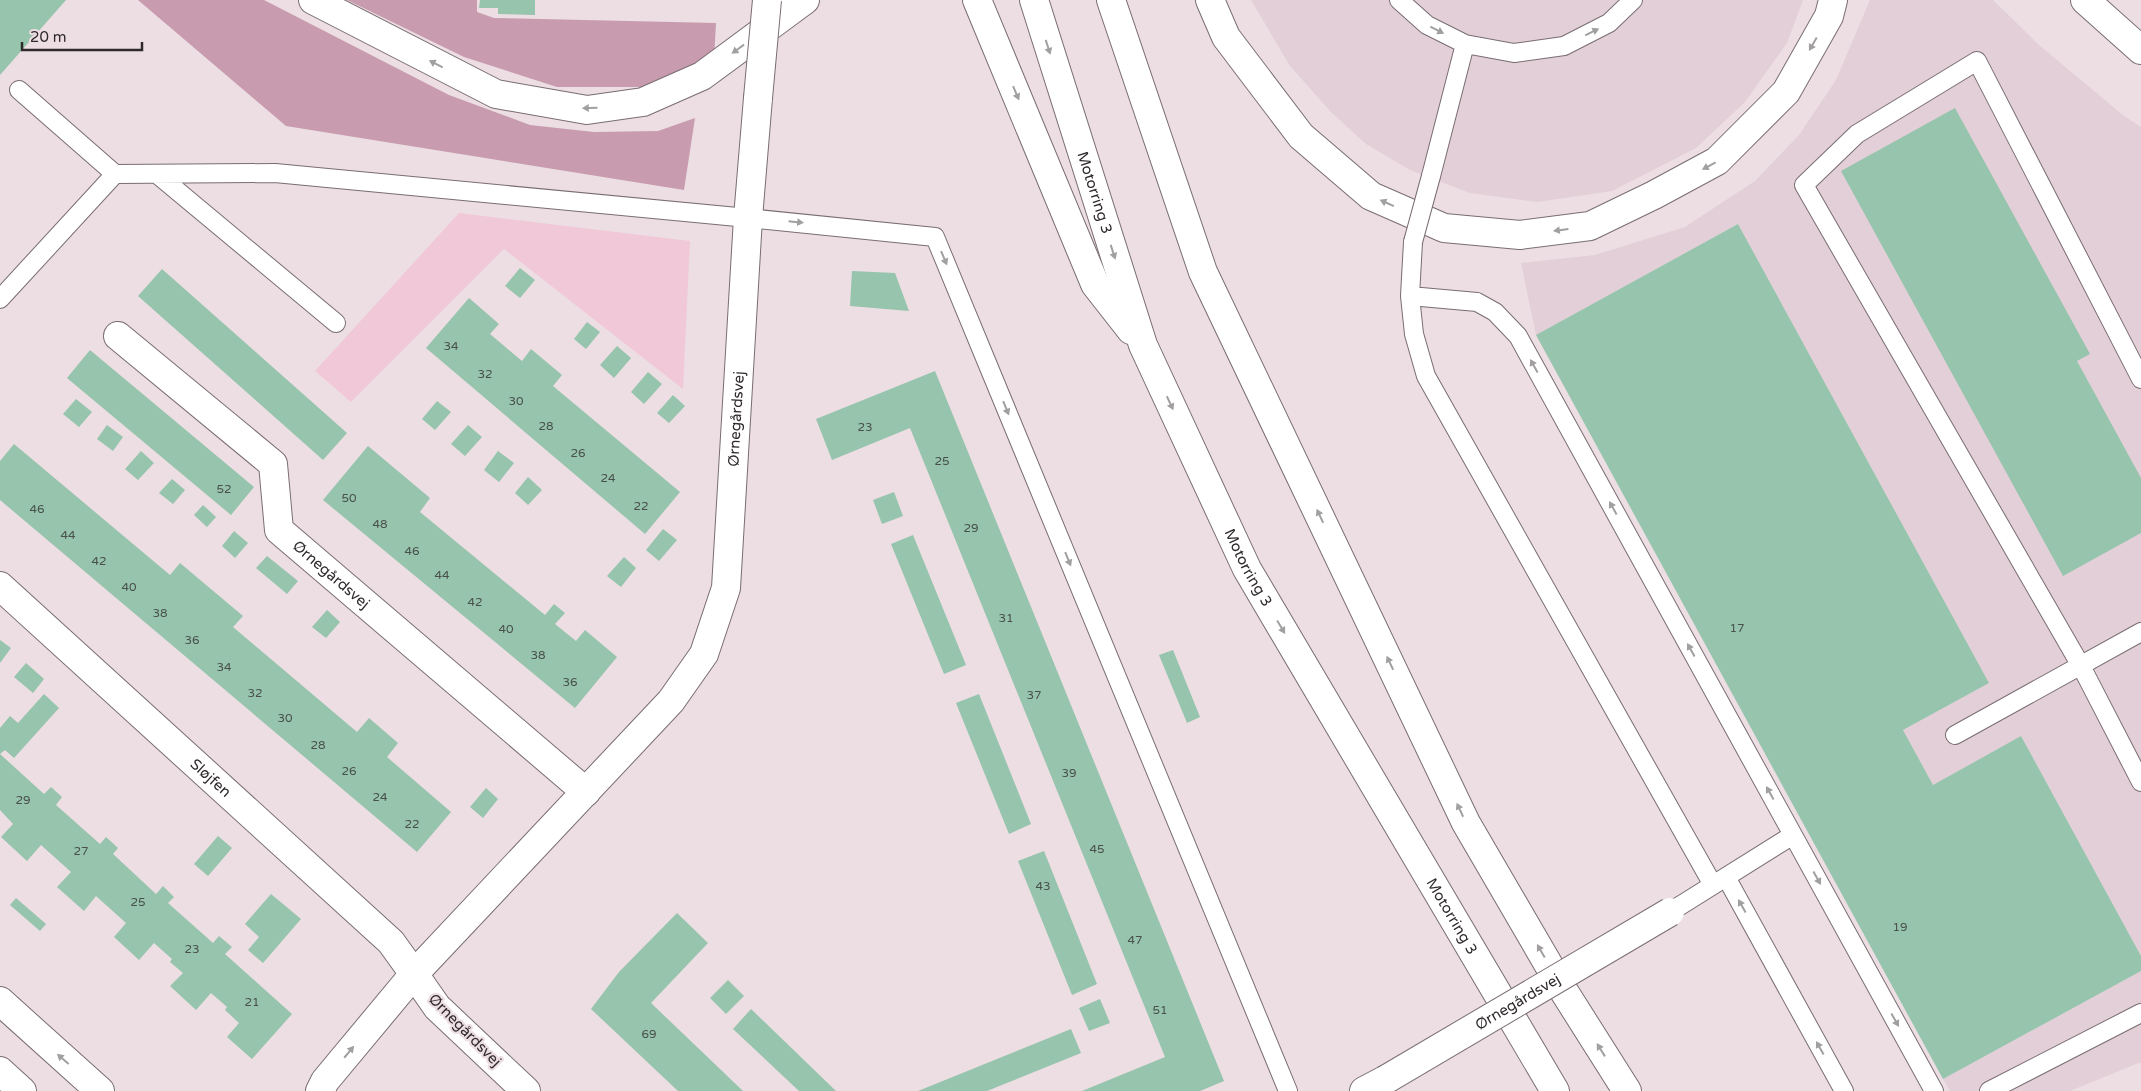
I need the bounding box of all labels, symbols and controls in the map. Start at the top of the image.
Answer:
scale bar [22,20,142,52]
one-way arrow [1430,26,1444,34]
text: 20 m [30,28,67,46]
one-way arrow [1585,28,1599,36]
one-way arrow [1809,37,1818,51]
one-way arrow [1045,39,1052,54]
one-way arrow [732,44,745,55]
one-way arrow [429,60,443,68]
one-way arrow [1012,86,1020,101]
one-way arrow [582,105,598,113]
street label: Motorring 3 [1073,149,1116,236]
one-way arrow [1702,162,1716,170]
one-way arrow [1380,198,1394,206]
one-way arrow [789,218,805,226]
one-way arrow [1553,226,1569,234]
one-way arrow [1110,244,1117,259]
one-way arrow [940,251,948,266]
house number: 34 [443,339,459,353]
one-way arrow [1530,359,1539,372]
house number: 32 [477,367,493,381]
street label: Ørnegårdsvej [724,371,748,467]
house number: 30 [508,394,524,408]
one-way arrow [1165,396,1174,411]
one-way arrow [1003,401,1011,416]
house number: 28 [538,419,554,433]
house number: 23 [857,420,873,434]
house number: 26 [570,446,586,460]
house number: 25 [934,454,950,468]
house number: 24 [600,471,616,485]
house number: 52 [216,482,232,496]
house number: 50 [341,491,357,505]
house number: 22 [633,499,649,513]
one-way arrow [1609,501,1617,515]
house number: 46 [29,502,45,516]
one-way arrow [1316,509,1324,523]
house number: 48 [372,517,388,531]
house number: 29 [963,521,979,535]
street label: Motorring 3 [1221,526,1276,610]
house number: 44 [60,528,76,542]
street label: Ørnegårdsvej [289,537,373,612]
house number: 46 [404,544,420,558]
one-way arrow [1065,552,1073,566]
house number: 42 [91,554,107,568]
house number: 44 [434,568,450,582]
house number: 40 [121,580,137,594]
house number: 42 [467,595,483,609]
house number: 38 [152,606,168,620]
house number: 31 [998,611,1014,625]
one-way arrow [1277,620,1286,634]
house number: 17 [1729,621,1745,635]
house number: 40 [498,622,514,636]
house number: 36 [184,633,200,647]
one-way arrow [1687,644,1696,657]
house number: 38 [530,648,546,662]
one-way arrow [1386,656,1394,670]
house number: 34 [216,660,232,674]
house number: 36 [562,675,578,689]
house number: 32 [247,686,263,700]
house number: 37 [1026,688,1042,702]
house number: 30 [277,711,293,725]
house number: 28 [310,738,326,752]
street label: Sløjfen [187,755,235,801]
house number: 26 [341,764,357,778]
house number: 39 [1061,766,1077,780]
one-way arrow [1766,785,1774,800]
house number: 24 [372,790,388,804]
house number: 29 [15,793,31,807]
one-way arrow [1456,803,1464,817]
house number: 22 [404,817,420,831]
house number: 45 [1089,842,1105,856]
house number: 27 [73,844,89,858]
one-way arrow [1813,871,1821,885]
street label: Motorring 3 [1422,875,1481,958]
house number: 43 [1035,879,1051,893]
house number: 25 [130,895,146,909]
one-way arrow [1738,898,1746,913]
house number: 19 [1892,920,1908,934]
house number: 47 [1127,933,1143,947]
house number: 23 [184,942,200,956]
one-way arrow [1536,944,1545,957]
street label: Ørnegårdsvej [1472,970,1563,1034]
street label: Ørnegårdsvej [425,990,505,1070]
house number: 21 [244,995,260,1009]
house number: 51 [1152,1003,1168,1017]
one-way arrow [1891,1014,1900,1027]
house number: 69 [641,1027,657,1041]
one-way arrow [1816,1041,1824,1056]
one-way arrow [1596,1043,1605,1056]
one-way arrow [343,1046,354,1058]
one-way arrow [58,1053,70,1065]

